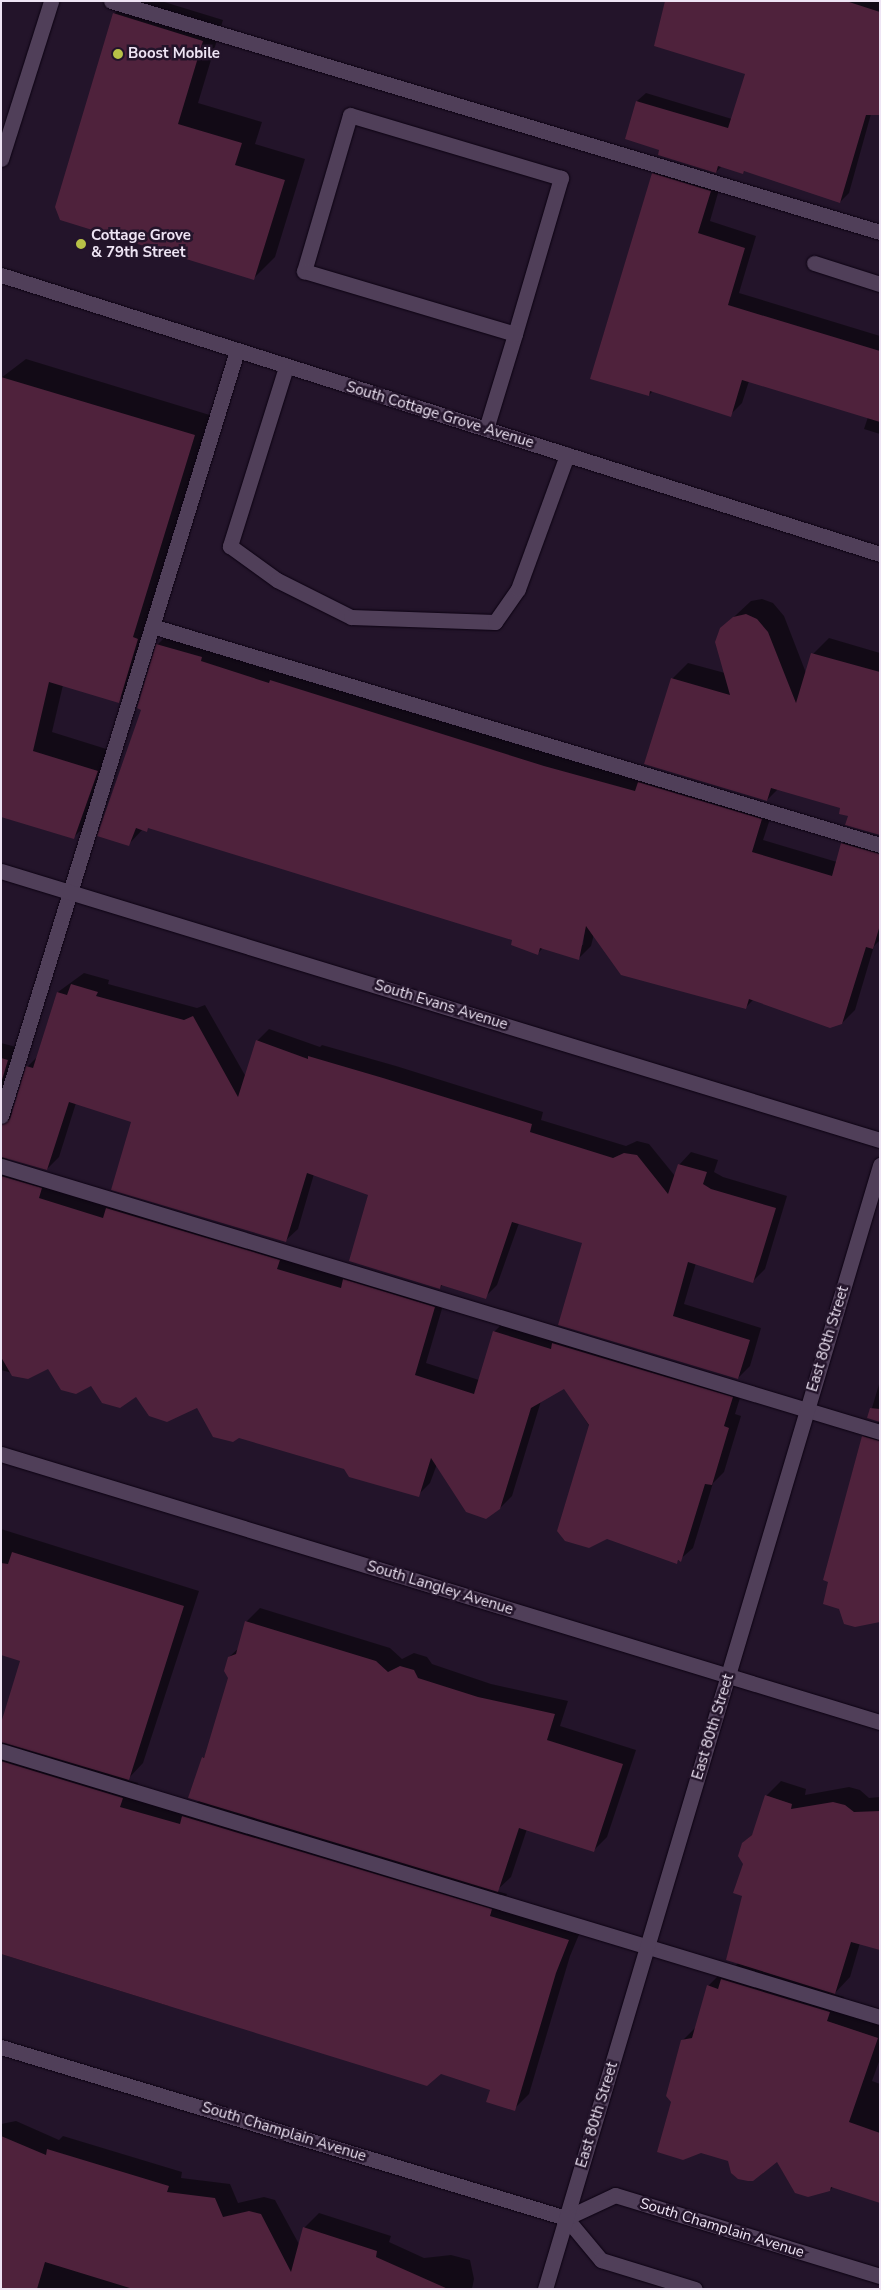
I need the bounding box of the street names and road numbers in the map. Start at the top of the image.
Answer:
street label: South Cottage Grove Avenue [344,378,536,452]
street label: South Evans Avenue [372,976,510,1034]
street label: East 80th Street [803,1284,853,1394]
street label: South Langley Avenue [365,1557,515,1619]
street label: East 80th Street [688,1672,738,1782]
street label: East 80th Street [572,2060,622,2170]
street label: South Champlain Avenue [200,2098,368,2166]
street label: South Champlain Avenue [638,2194,806,2262]

